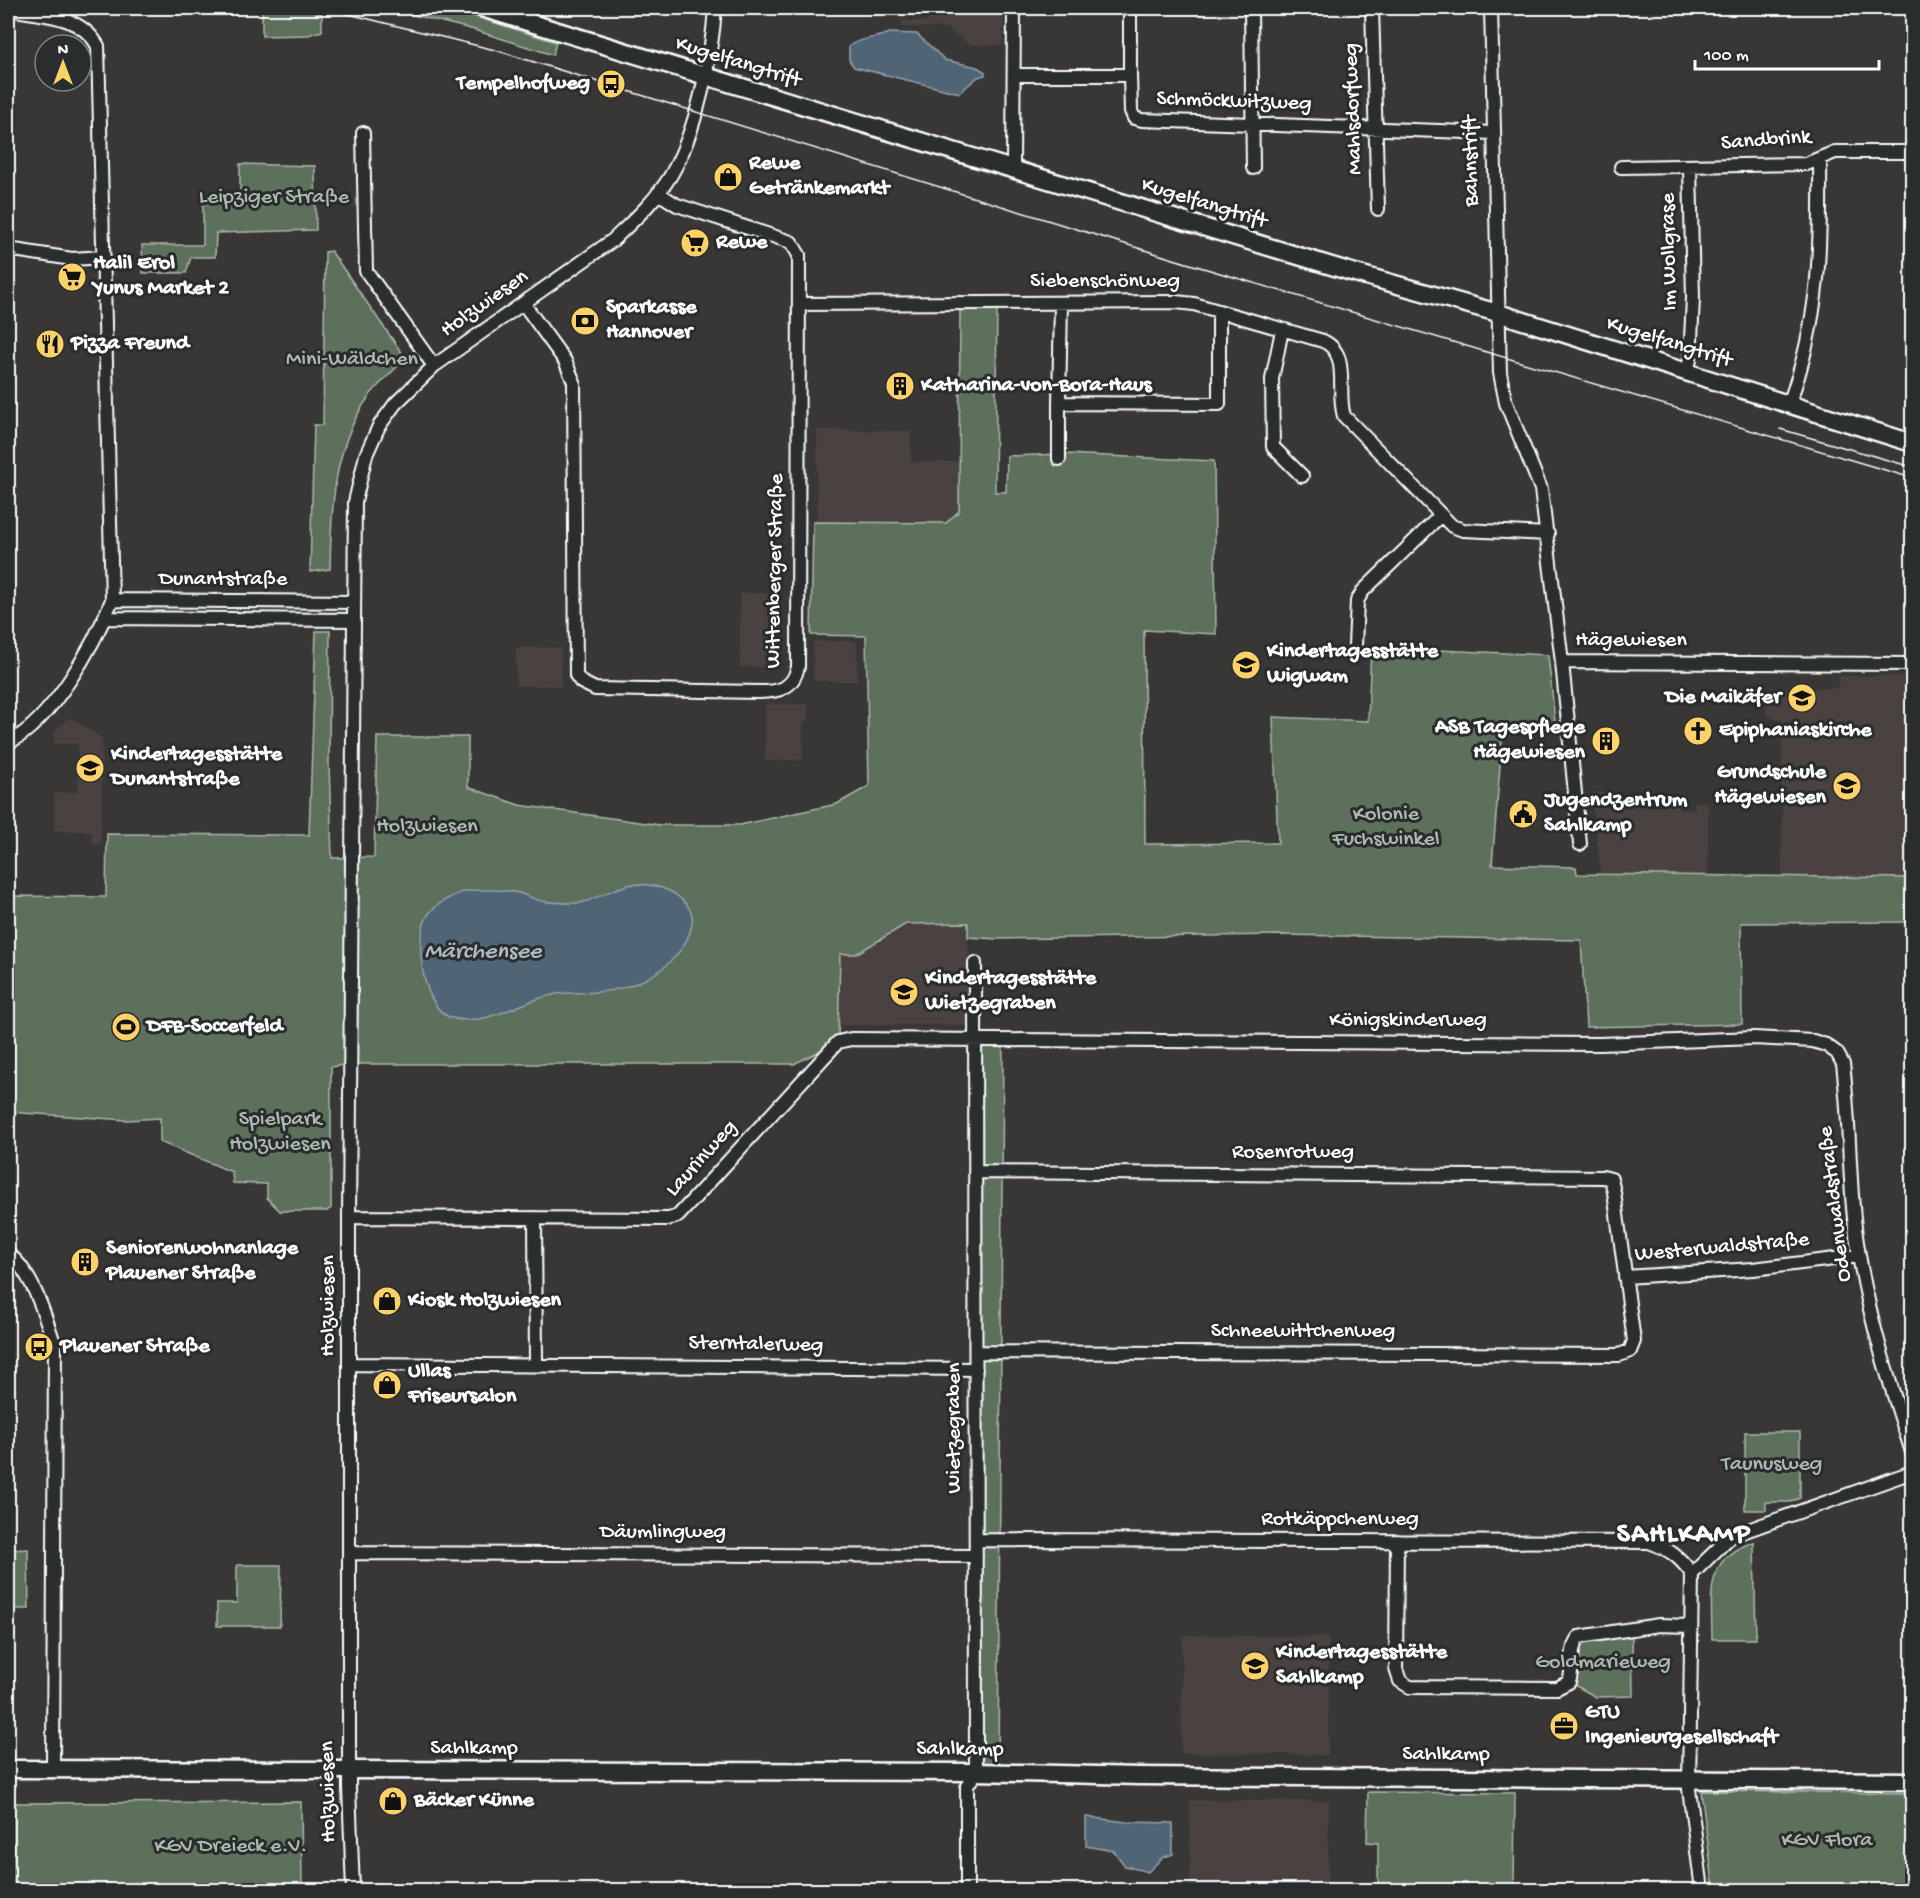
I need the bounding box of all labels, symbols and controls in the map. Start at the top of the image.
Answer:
street label: Kugelfangtrift [672,32,806,95]
north arrow [33,33,93,93]
scale bar [1695,33,1880,71]
text: N [58,42,69,61]
street label: Mahlsdorfweg [1339,43,1369,175]
text: 100 m [1703,46,1749,67]
bus stop icon: Tempelhofweg [595,68,627,100]
place label: Tempelhofweg [455,71,590,97]
street label: Schmöckwitzweg [1156,86,1312,118]
street label: Bahnstrift [1458,113,1486,208]
street label: Sandbrink [1720,125,1814,157]
place label: Rewe Getränkemarkt [748,151,891,202]
shop icon: Rewe Getränkemarkt [712,161,744,193]
street label: Kugelfangtrift [1138,173,1272,236]
park label: Leipziger Straße [199,185,350,211]
street label: Im Wollgrase [1656,192,1684,311]
supermarket icon: Rewe [679,227,711,259]
place label: Rewe [715,230,768,256]
place label: Halil Erol Yunus Market 2 [90,251,229,302]
supermarket icon: Halil Erol Yunus Market 2 [56,261,88,293]
street label: Holzwiesen [436,264,535,344]
street label: Siebenschönweg [1030,269,1180,295]
place label: Sparkasse Hannover [606,295,697,346]
bank icon: Sparkasse Hannover [569,305,601,337]
street label: Kugelfangtrift [1603,312,1737,375]
restaurant icon: Pizza Freund [34,328,66,360]
place label: Pizza Freund [70,331,191,357]
park label: Mini-Wäldchen [286,347,419,373]
building icon: Katharina-von-Bora-Haus [884,370,916,402]
place label: Katharina-von-Bora-Haus [920,373,1154,399]
street label: Wittenberger Straße [761,473,791,669]
street label: Dunantstraße [157,567,288,593]
street label: Hägewiesen [1575,628,1687,654]
place label: Kindertagesstätte Wigwam [1266,639,1439,690]
school or university icon: Kindertagesstätte Wigwam [1230,649,1262,681]
school or university icon: Die Maikäfer [1786,682,1818,714]
place label: Die Maikäfer [1663,685,1783,711]
place label: ASB Tagespflege Hägewiesen [1434,715,1586,766]
church icon: Epiphaniaskirche [1682,715,1714,747]
place label: Epiphaniaskirche [1719,718,1872,744]
building icon: ASB Tagespflege Hägewiesen [1590,725,1622,757]
place label: Kindertagesstätte Dunantstraße [109,742,283,793]
school or university icon: Kindertagesstätte Dunantstraße [74,752,106,784]
place label: Grundschule Hägewiesen [1714,760,1827,811]
school or university icon: Grundschule Hägewiesen [1831,770,1863,802]
place label: Jugendzentrum Sahlkamp [1543,788,1688,839]
public building icon: Jugendzentrum Sahlkamp [1507,798,1539,830]
park label: Kolonie Fuchswinkel [1331,802,1440,853]
park label: Holzwiesen [376,814,478,840]
water label: Märchensee [425,938,543,967]
place label: Kindertagesstätte Wietzegraben [924,966,1097,1017]
school or university icon: Kindertagesstätte Wietzegraben [888,976,920,1008]
street label: Königskinderweg [1329,1008,1487,1034]
sports icon: DFB-Soccerfeld [110,1011,142,1043]
place label: DFB-Soccerfeld [145,1014,284,1040]
park label: Spielpark Holzwiesen [229,1107,331,1158]
street label: Laurinweg [661,1115,743,1203]
street label: Odenwaldstraße [1813,1124,1858,1283]
street label: Rosenrotweg [1232,1140,1354,1166]
street label: Westerwaldstraße [1634,1227,1811,1269]
place label: Seniorenwohnanlage Plauener Straße [105,1236,299,1287]
building icon: Seniorenwohnanlage Plauener Straße [69,1246,101,1278]
street label: Holzwiesen [316,1255,342,1357]
shop icon: Kiosk Holzwiesen [371,1285,403,1317]
place label: Kiosk Holzwiesen [407,1288,562,1314]
street label: Schneewittchenweg [1211,1319,1395,1345]
bus stop icon: Plauener Straße [23,1331,55,1363]
street label: Sterntalerweg [688,1331,824,1359]
place label: Plauener Straße [59,1334,210,1360]
place label: Ullas Friseursalon [407,1359,517,1410]
street label: Wietzegraben [942,1362,968,1493]
shop icon: Ullas Friseursalon [371,1369,403,1401]
park label: Taunusweg [1720,1452,1822,1478]
street label: Rotkäppchenweg [1261,1507,1419,1533]
district label: SAHLKAMP [1617,1519,1751,1552]
street label: Däumlingweg [598,1520,726,1546]
place label: Kindertagesstätte Sahlkamp [1275,1640,1448,1691]
school or university icon: Kindertagesstätte Sahlkamp [1239,1650,1271,1682]
park label: Goldmarieweg [1535,1650,1671,1676]
place label: GTU Ingenieurgesellschaft [1585,1700,1780,1751]
office icon: GTU Ingenieurgesellschaft [1548,1710,1580,1742]
street label: Sahlkamp [430,1736,518,1762]
street label: Sahlkamp [916,1736,1004,1764]
street label: Holzwiesen [315,1740,343,1843]
street label: Sahlkamp [1402,1742,1490,1768]
shop icon: Bäcker Künne [377,1785,409,1817]
place label: Bäcker Künne [413,1788,534,1814]
park label: KGV Flora [1782,1828,1873,1854]
park label: KGV Dreieck e.V. [155,1834,307,1860]

